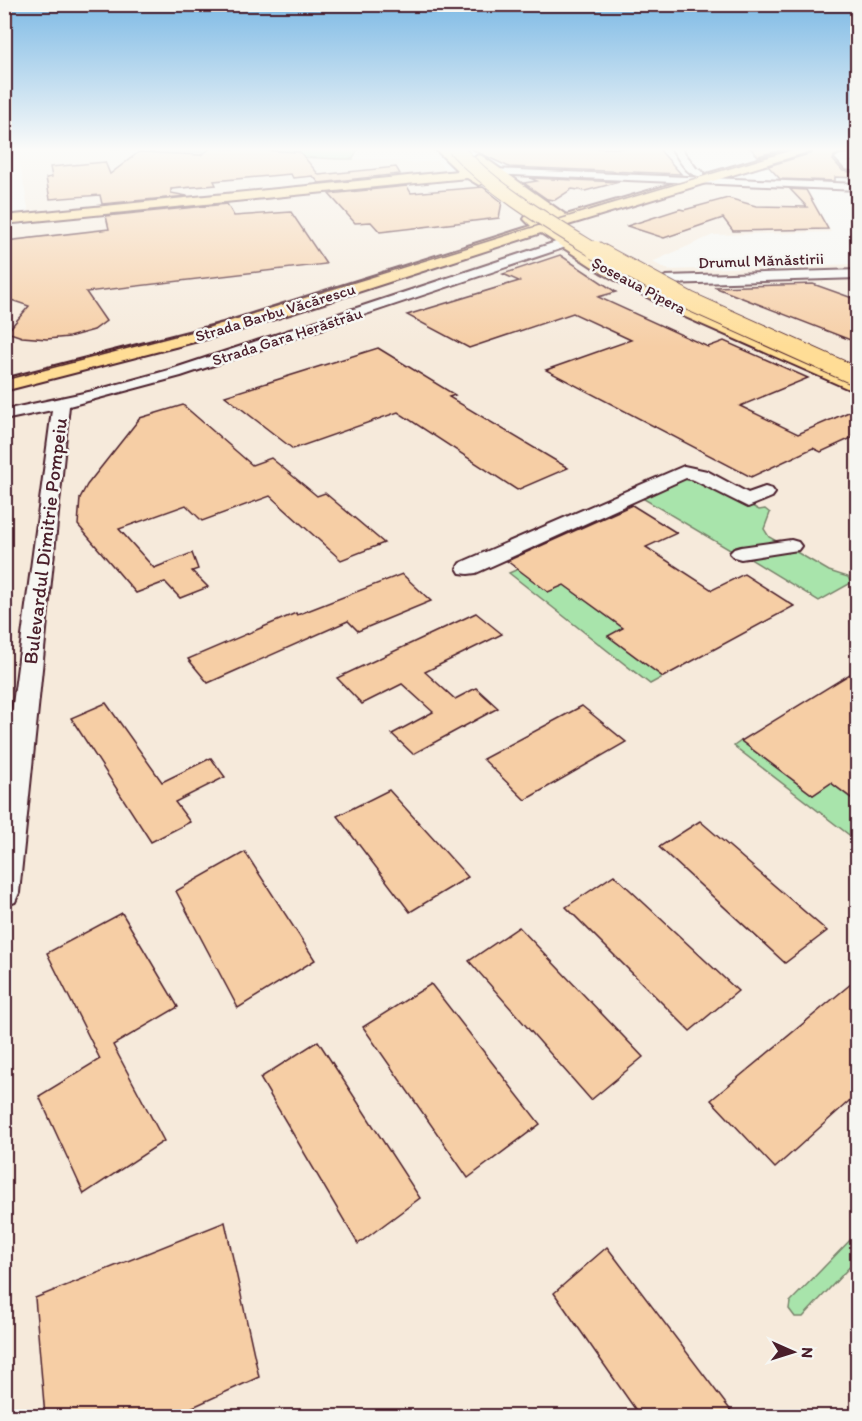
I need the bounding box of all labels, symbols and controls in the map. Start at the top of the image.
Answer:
street label: Drumul Mănăstirii [698,249,824,272]
street label: Șoseaua Pipera [588,253,689,318]
street label: Strada Barbu Văcărescu [193,279,358,346]
street label: Strada Gara Herăstrău [210,303,365,370]
street label: Bulevardul Dimitrie Pompeiu [18,416,72,666]
north arrow [763,1322,823,1382]
text: N [798,1347,817,1359]

